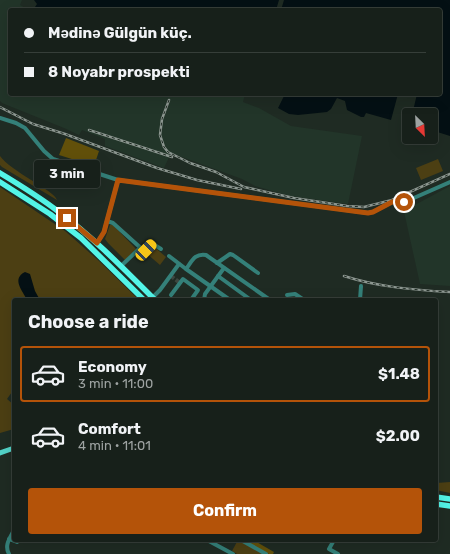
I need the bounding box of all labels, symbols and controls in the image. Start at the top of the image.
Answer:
text: Mədinə Gülgün küç. [48,24,192,42]
text: 8 Noyabr prospekti [48,63,190,81]
north arrow [402,108,438,144]
map controls [402,108,438,144]
callout: 3 min [34,160,100,188]
text: 3 min [49,166,85,181]
route start [395,193,413,211]
route end [58,209,76,227]
car [133,237,159,263]
text: Choose a ride [28,311,149,333]
icon: car [30,356,66,392]
text: Economy [78,358,147,376]
text: $1.48 [378,365,420,383]
text: 3 min · 11:00 [78,376,153,391]
icon: car [30,418,66,454]
text: Comfort [78,420,141,438]
text: $2.00 [376,427,420,445]
text: 4 min · 11:01 [78,438,151,453]
button: Confirm [28,488,422,534]

